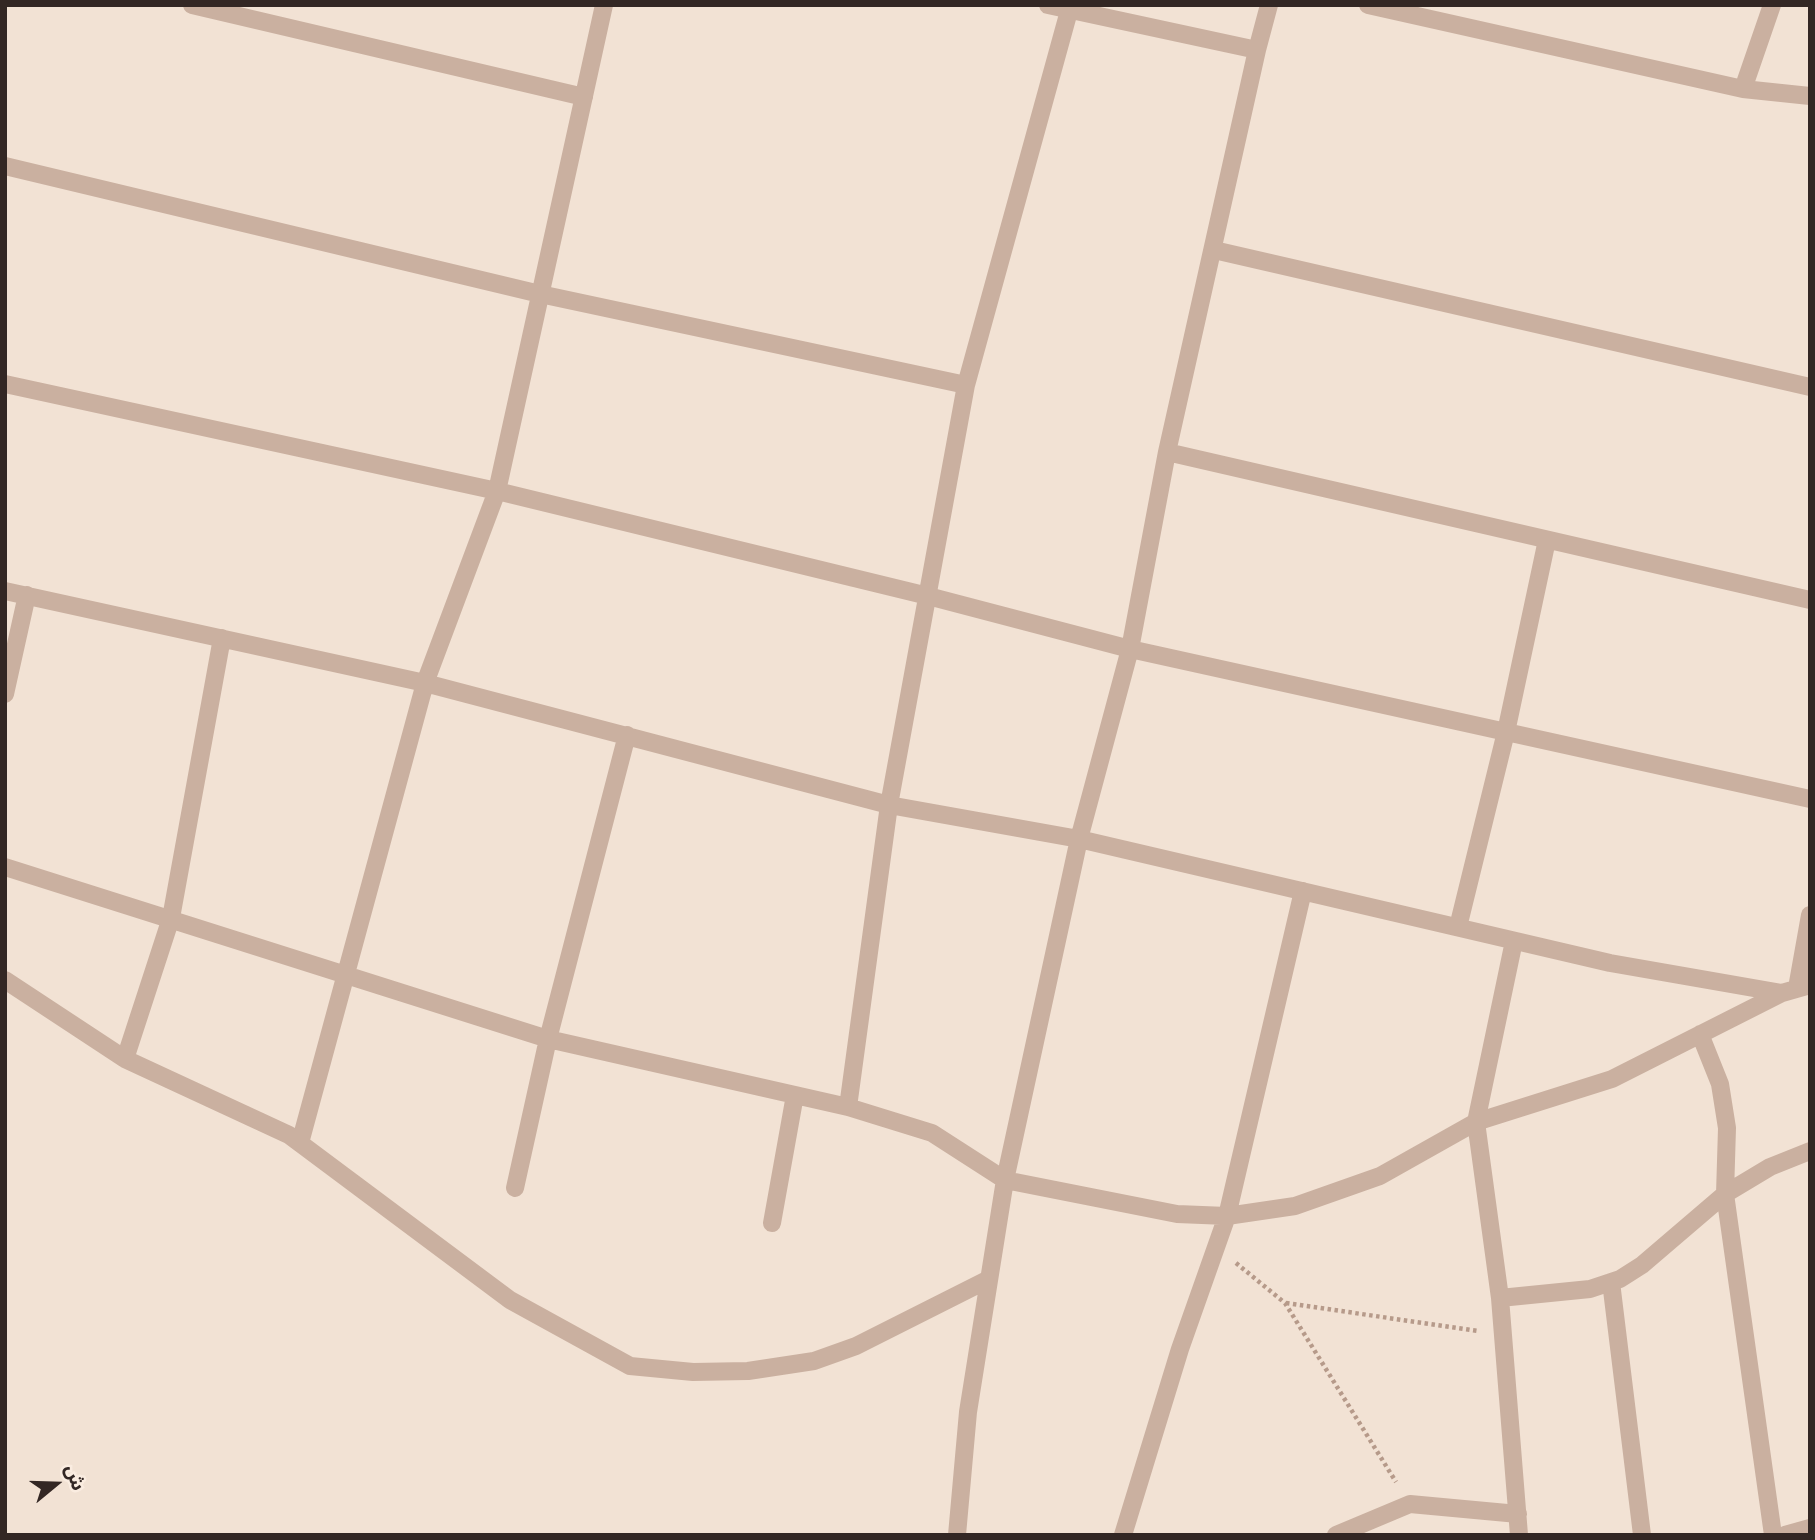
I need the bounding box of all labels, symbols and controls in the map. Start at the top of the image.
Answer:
north arrow [21,1449,91,1519]
text: ش [60,1461,91,1493]

